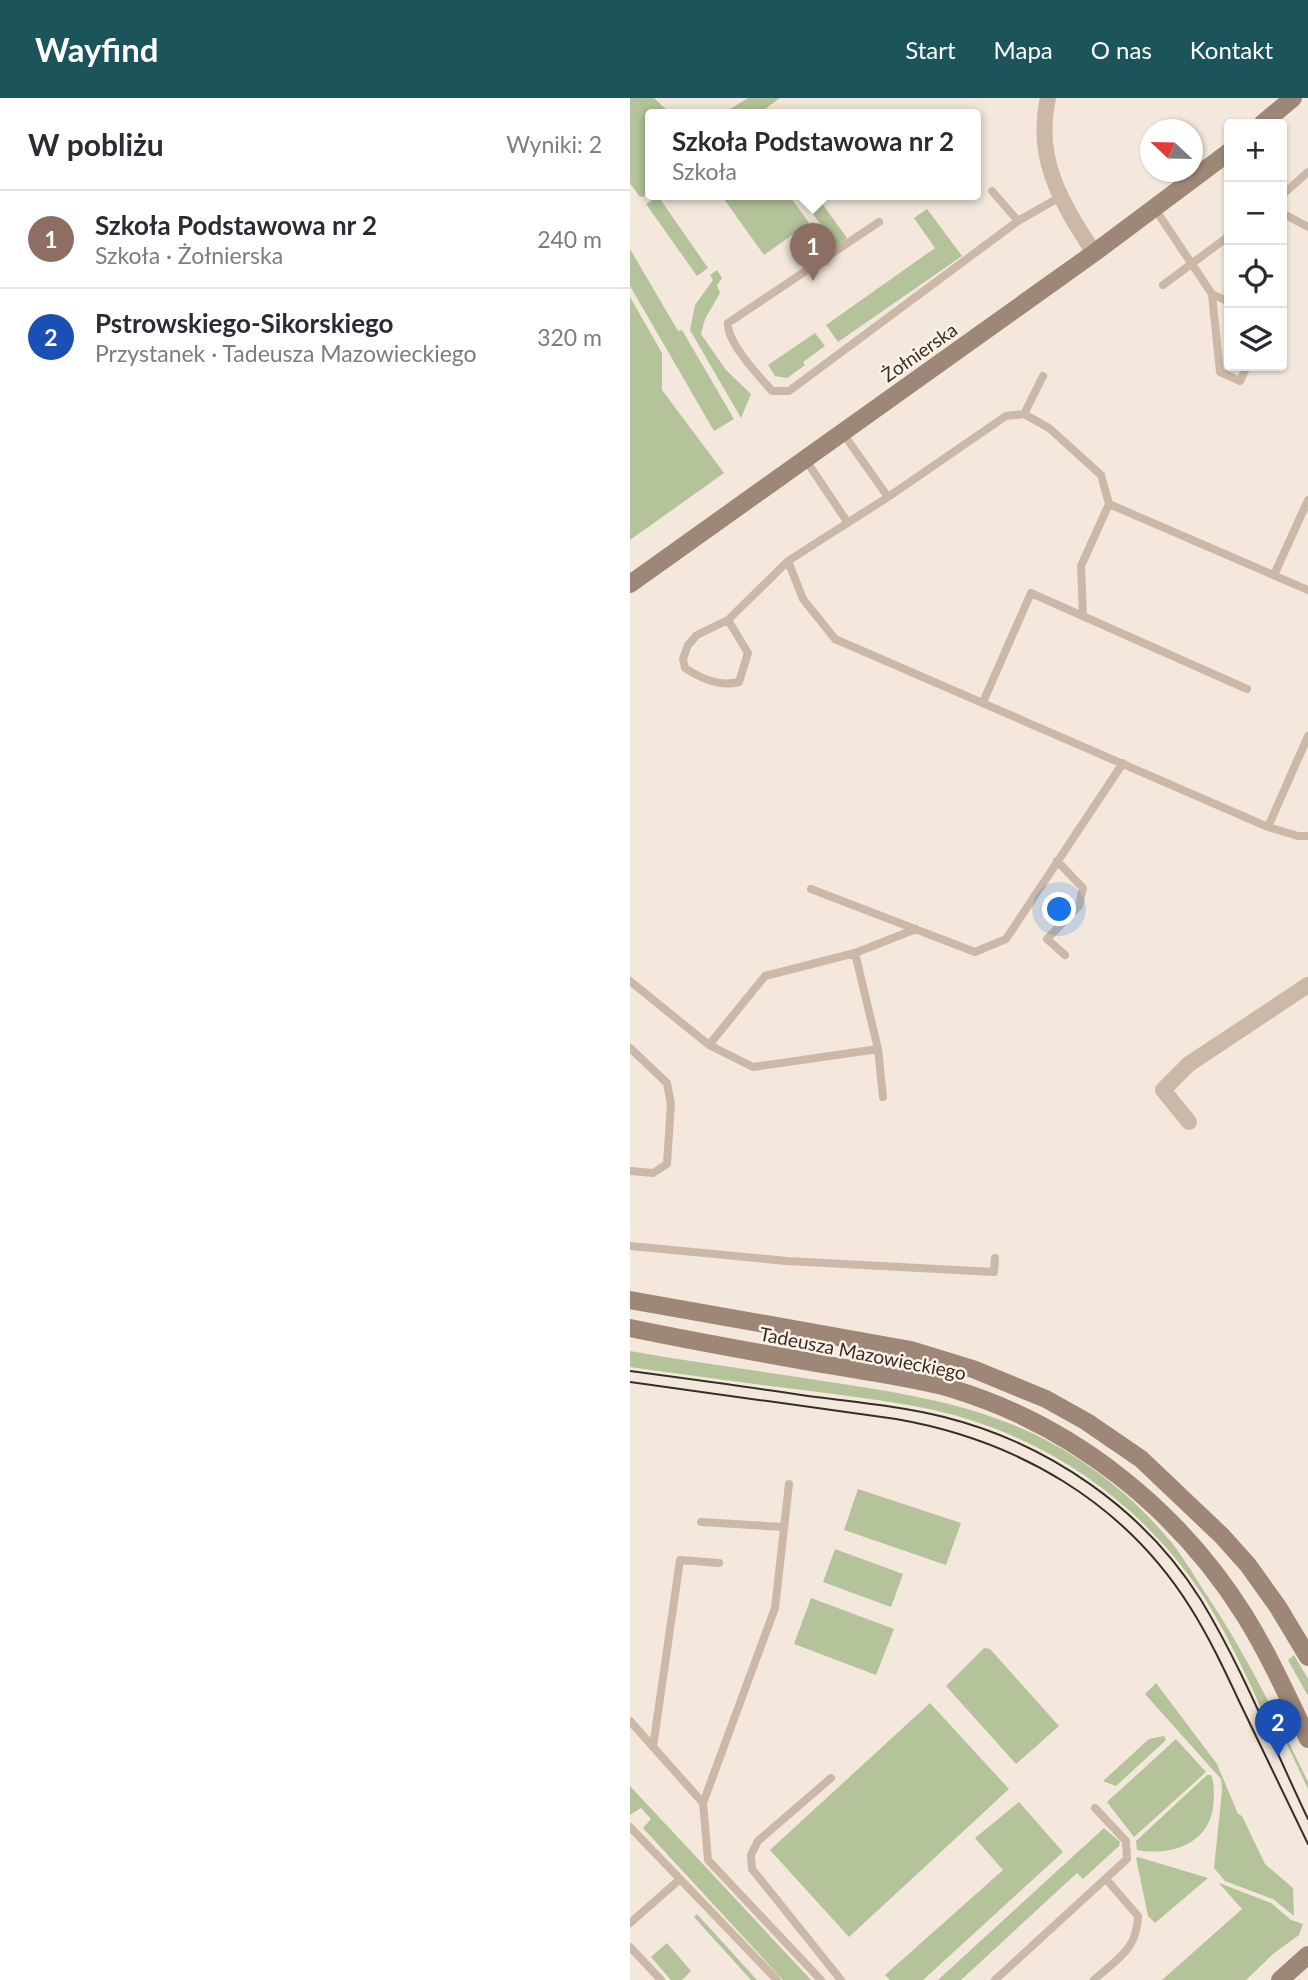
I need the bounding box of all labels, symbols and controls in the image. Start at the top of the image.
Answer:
text: Wayfind [35,29,159,69]
text: Start [905,35,956,64]
text: Mapa [994,35,1053,64]
text: O nas [1091,35,1152,64]
text: Kontakt [1190,35,1273,64]
popup [645,109,981,200]
north arrow [1140,119,1203,182]
map controls [1224,119,1287,371]
button: + [1224,119,1287,182]
text: Szkoła Podstawowa nr 2 [672,125,954,157]
text: W pobliżu [28,126,164,162]
text: Wyniki: 2 [506,130,602,158]
text: Szkoła [672,157,737,185]
button: − [1224,182,1287,245]
text: Szkoła Podstawowa nr 2 [95,209,377,241]
pin: 1 [790,223,836,281]
text: 1 [44,225,58,253]
text: 240 m [537,225,602,253]
text: Szkoła · Żołnierska [95,241,283,269]
button: locate [1224,245,1287,308]
text: Pstrowskiego-Sikorskiego [95,307,393,339]
button: layers [1224,308,1287,371]
street label: Żołnierska [877,318,961,386]
text: 2 [44,323,58,351]
text: 320 m [537,323,602,351]
text: Przystanek · Tadeusza Mazowieckiego [95,339,477,367]
your location [1042,892,1076,926]
street label: Tadeusza Mazowieckiego [758,1322,968,1384]
pin: 2 [1255,1699,1301,1757]

